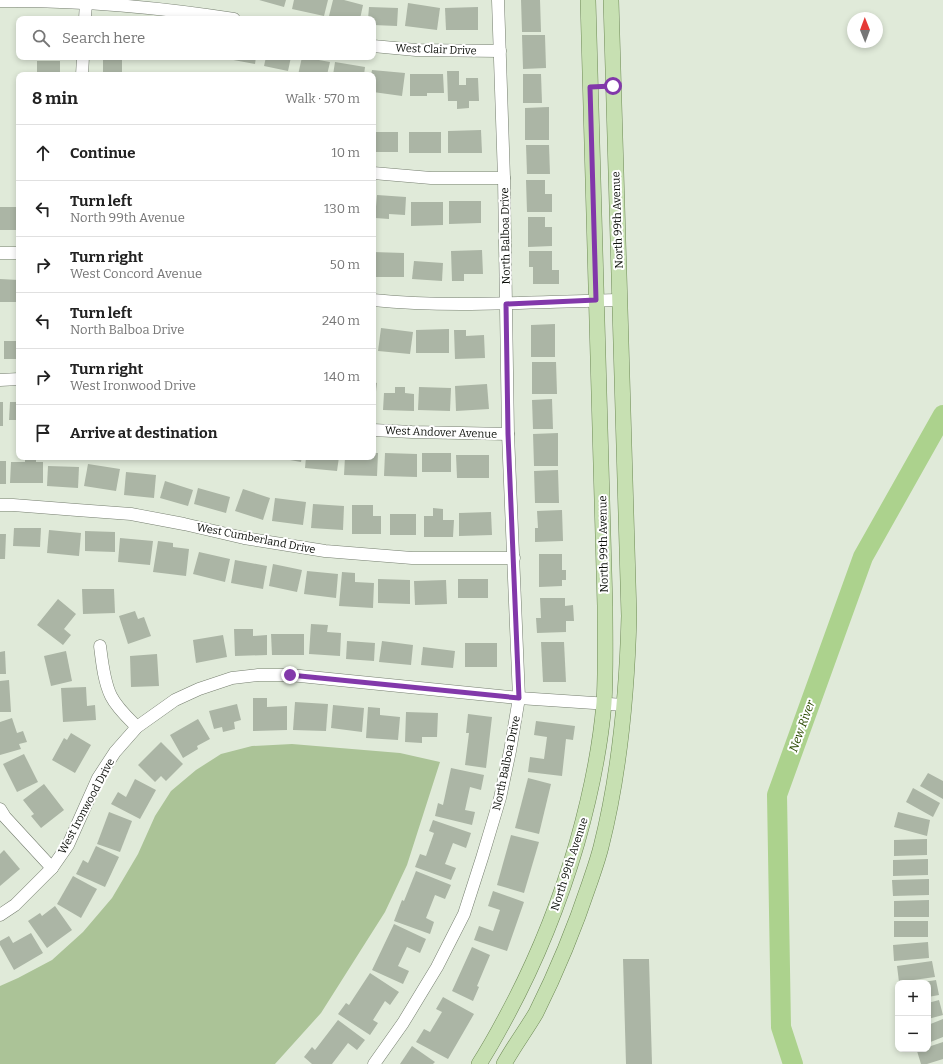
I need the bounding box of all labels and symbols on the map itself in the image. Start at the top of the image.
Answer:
north arrow [847,12,883,48]
street label: West Clair Drive [395,42,477,57]
route start [604,77,622,95]
street label: North 99th Avenue [609,171,626,269]
street label: North Balboa Drive [498,188,513,284]
street label: West Andover Avenue [385,424,497,441]
street label: North 99th Avenue [596,495,611,593]
street label: West Cumberland Drive [195,521,316,556]
route end [281,666,299,684]
water label: New River [786,697,818,754]
street label: North Balboa Drive [490,714,523,812]
street label: West Ironwood Drive [56,756,117,856]
street label: North 99th Avenue [548,816,591,912]

